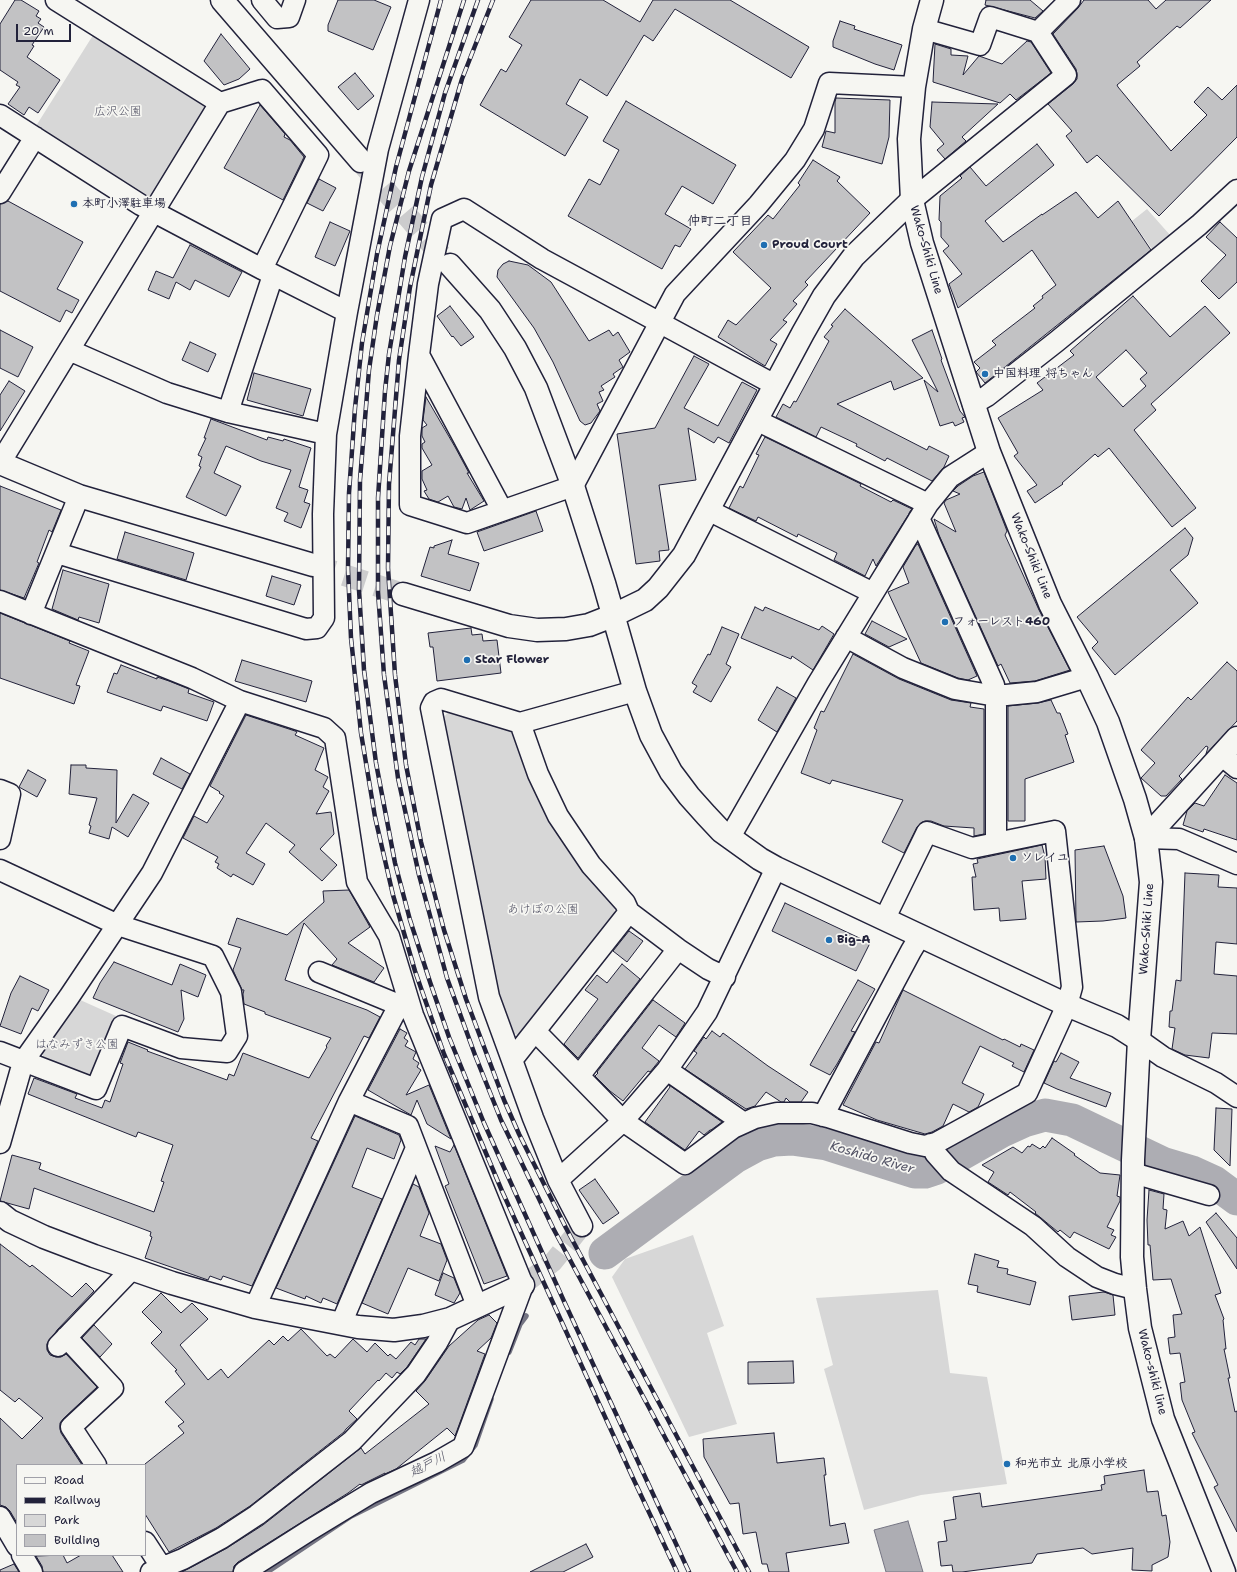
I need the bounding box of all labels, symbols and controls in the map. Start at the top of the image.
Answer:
scale bar [18,16,73,42]
text: 20 m [23,23,54,39]
park label: 広沢公園 [94,105,142,119]
place label: 本町小澤駐車場 [82,197,166,211]
marker: 本町小澤駐車場 [69,199,79,209]
street label: Wako-Shiki Line [906,204,946,296]
district label: 仲町二丁目 [688,214,752,230]
place label: Proud Court [772,238,848,252]
marker: Proud Court [759,240,769,250]
place label: 中国料理 将ちゃん [993,367,1093,381]
marker: 中国料理 将ちゃん [980,369,990,379]
street label: Wako-Shiki Line [1007,511,1055,601]
place label: フォーレスト460 [953,615,1050,629]
marker: フォーレスト460 [940,617,950,627]
place label: Star Flower [475,653,549,667]
marker: Star Flower [462,655,472,665]
place label: ソレイユ [1021,851,1069,865]
marker: ソレイユ [1008,853,1018,863]
street label: Wako-Shiki Line [1137,883,1157,975]
park label: あけぼの公園 [507,903,579,917]
place label: Big-A [837,933,871,947]
marker: Big-A [824,935,834,945]
park label: はなみずき公園 [35,1038,119,1052]
water label: Koshido River [828,1138,916,1178]
street label: Wako-shiki line [1134,1328,1170,1416]
water label: 越戸川 [407,1449,449,1481]
place label: 和光市立 北原小学校 [1015,1457,1127,1471]
marker: 和光市立 北原小学校 [1002,1459,1012,1469]
legend [16,1464,146,1556]
text: Road [54,1472,84,1488]
text: Railway [54,1492,101,1508]
text: Park [54,1512,80,1528]
text: Building [54,1532,100,1548]

